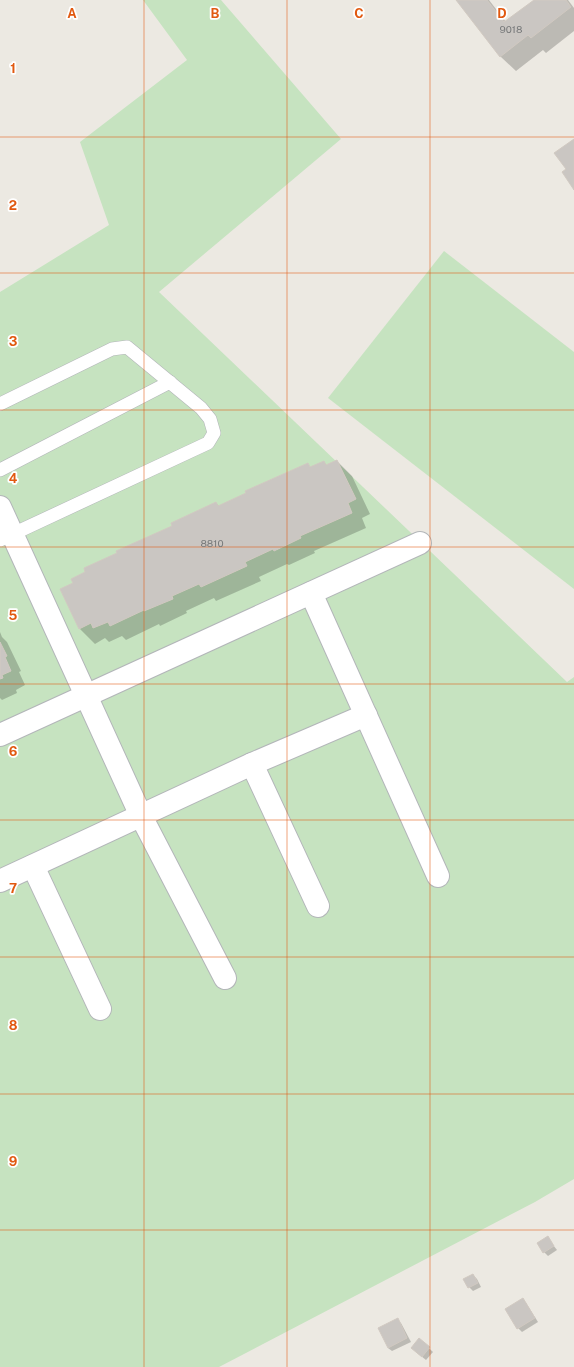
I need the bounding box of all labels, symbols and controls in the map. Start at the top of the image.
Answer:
text: A [67,6,77,21]
text: B [211,6,220,21]
text: C [354,6,364,21]
text: D [497,6,507,21]
house number: 9018 [500,23,522,35]
text: 1 [10,61,16,76]
text: 2 [9,198,17,213]
text: 3 [9,334,18,349]
text: 4 [9,471,18,486]
house number: 8810 [200,537,224,549]
text: 5 [9,608,18,623]
text: 6 [9,744,18,759]
text: 7 [9,881,17,896]
text: 8 [9,1018,18,1033]
text: 9 [9,1154,17,1169]

